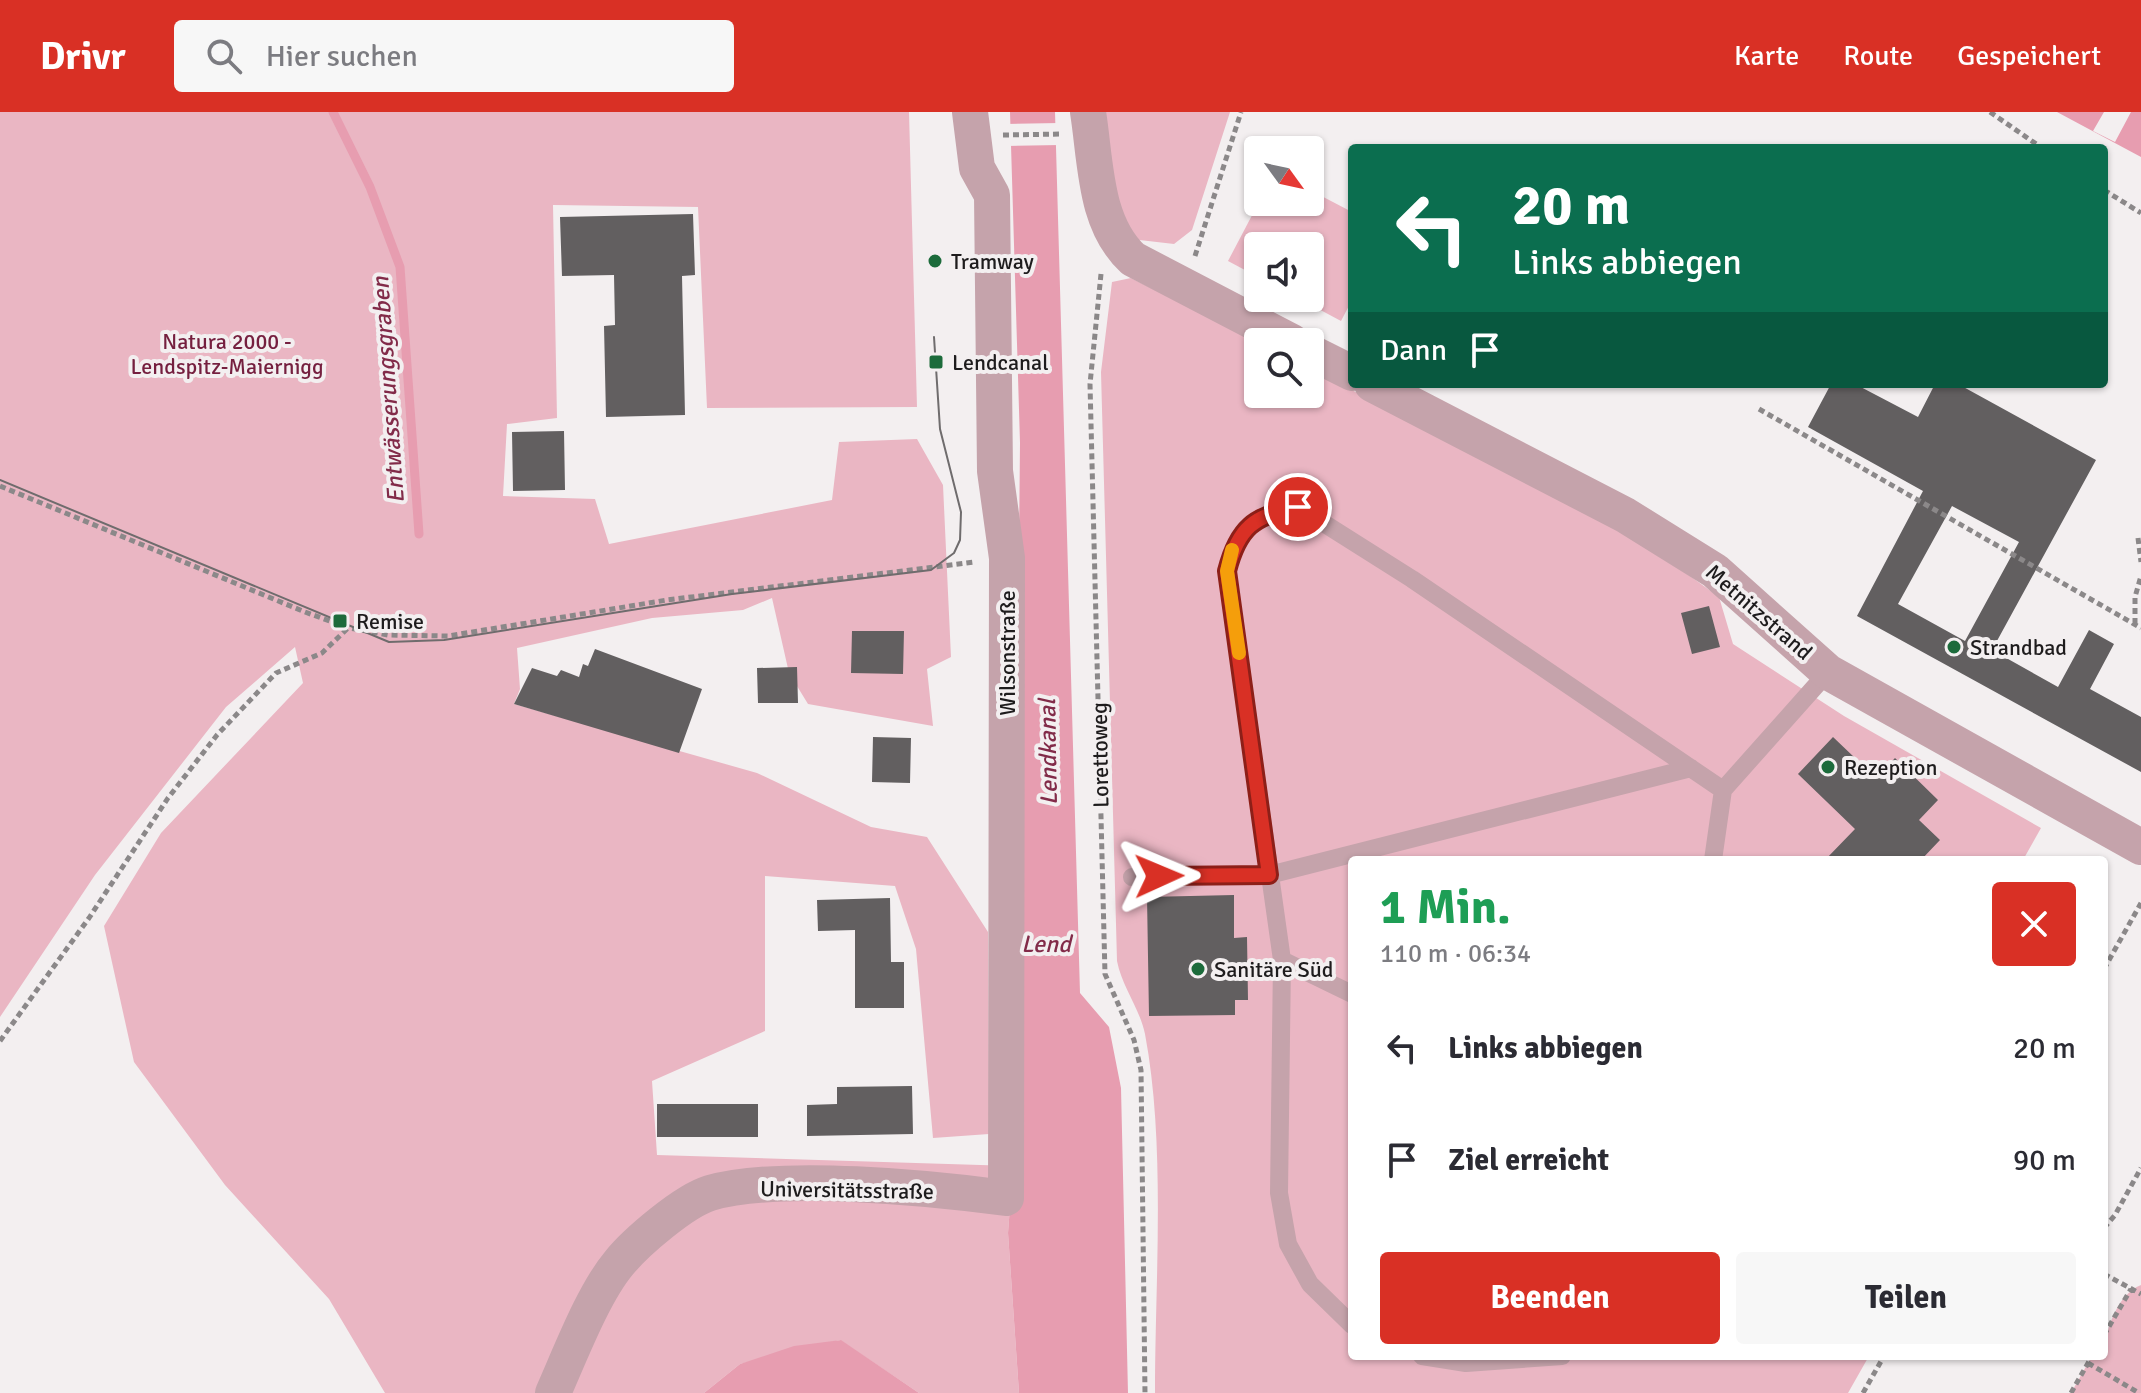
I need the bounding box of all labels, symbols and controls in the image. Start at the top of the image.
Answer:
search box [174,20,734,92]
text: Drivr [40,33,126,80]
icon: search [202,34,246,78]
text: Hier suchen [266,38,418,75]
text: Karte [1734,39,1799,73]
text: Route [1843,39,1913,73]
text: Gespeichert [1957,39,2101,73]
north arrow [1244,136,1324,216]
map controls [1244,136,1324,408]
text: 20 m [1512,171,1630,240]
icon: left [1380,176,1484,280]
button: sound [1244,232,1324,312]
text: Links abbiegen [1512,240,1742,285]
place label: Tramway [951,248,1035,275]
marker: Tramway [926,252,944,270]
water label: Entwässerungsgraben [365,275,411,504]
park label: Natura 2000 - Lendspitz-Maiernigg [130,328,324,380]
button: search [1244,328,1324,408]
icon: arrive [1463,328,1507,372]
text: Dann [1380,332,1447,369]
place label: Lendcanal [952,349,1049,376]
marker: Lendcanal [927,353,945,371]
pin [1264,473,1332,541]
icon: arrive [1276,485,1320,529]
street label: Metnitzstrand [1700,558,1818,666]
street label: Wilsonstraße [994,590,1021,716]
place label: Remise [356,608,424,635]
marker: Remise [331,612,349,630]
place label: Strandbad [1970,634,2067,661]
marker: Strandbad [1945,638,1963,656]
water label: Lendkanal [1032,697,1064,805]
street label: Lorettoweg [1086,702,1114,808]
place label: Rezeption [1844,754,1937,781]
marker: Rezeption [1819,758,1837,776]
position arrow [1117,834,1201,918]
text: 1 Min. [1380,878,1511,937]
button: close [1992,882,2076,966]
water label: Lend [1021,929,1074,959]
text: 110 m · 06:34 [1380,938,1531,970]
place label: Sanitäre Süd [1214,956,1334,983]
marker: Sanitäre Süd [1189,960,1207,978]
icon: left [1380,1026,1424,1070]
text: Links abbiegen [1448,1030,1643,1067]
text: 20 m [2013,1030,2076,1067]
icon: arrive [1380,1138,1424,1182]
text: Ziel erreicht [1448,1142,1609,1179]
text: 90 m [2013,1142,2076,1179]
street label: Universitätsstraße [760,1175,934,1205]
button: Beenden [1380,1252,1720,1344]
button: Teilen [1736,1252,2076,1344]

